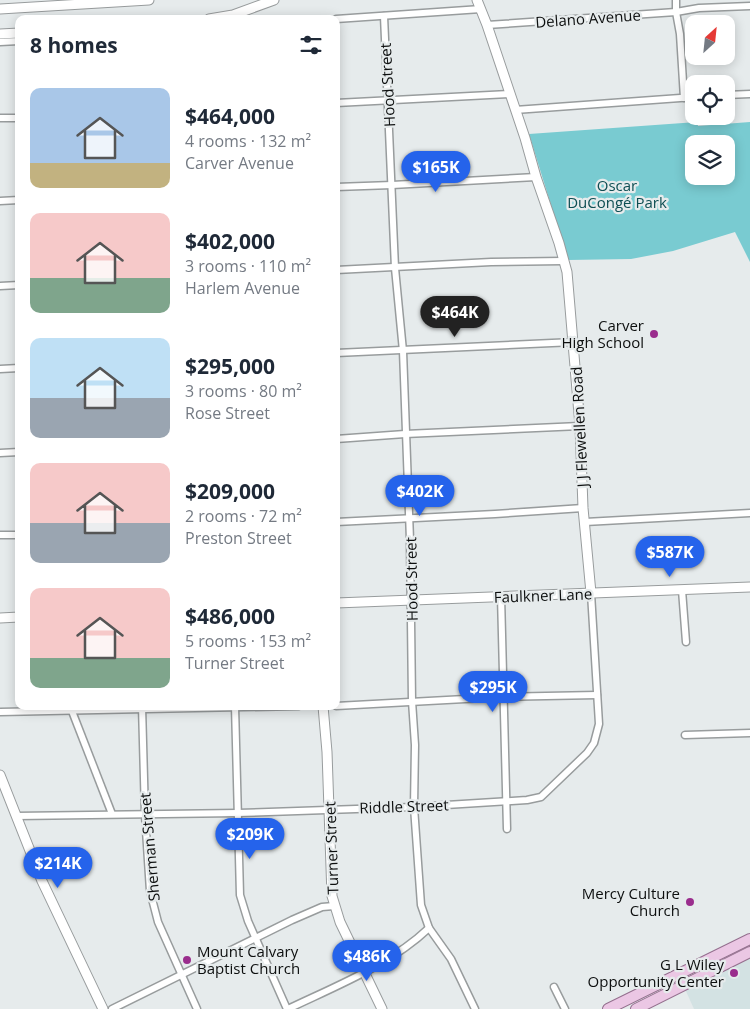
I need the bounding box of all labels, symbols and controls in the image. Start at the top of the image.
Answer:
street label: Delano Avenue [535,4,641,32]
north arrow [685,15,735,65]
map controls [685,15,735,185]
text: 8 homes [30,31,118,59]
icon: filters [297,31,325,59]
street label: Hood Street [375,42,399,128]
button: locate [685,75,735,125]
text: $464,000 [185,102,275,130]
icon: home [70,108,130,168]
text: 4 rooms · 132 m² [185,130,311,152]
button: layers [685,135,735,185]
pin: $165K [401,150,471,193]
text: Carver Avenue [185,152,294,174]
text: $165K [412,156,460,178]
park label: Oscar DuCongé Park [567,175,667,212]
text: $402,000 [185,227,275,255]
icon: home [70,233,130,293]
text: 3 rooms · 110 m² [185,255,311,277]
text: Harlem Avenue [185,277,300,299]
pin: $464K [420,296,490,338]
text: $464K [431,301,479,323]
place label: Carver High School [561,315,644,352]
marker: Carver High School [648,328,660,340]
text: $295,000 [185,352,275,380]
icon: home [70,358,130,418]
street label: J J Flewellen Road [566,366,592,490]
text: 3 rooms · 80 m² [185,380,302,402]
text: Rose Street [185,402,270,424]
pin: $402K [385,474,455,517]
text: $209,000 [185,477,275,505]
text: $402K [396,480,444,502]
icon: home [70,483,130,543]
text: 2 rooms · 72 m² [185,505,302,527]
text: Preston Street [185,527,292,549]
pin: $587K [635,536,705,578]
street label: Hood Street [400,537,422,621]
text: $587K [646,541,694,563]
street label: Faulkner Lane [493,583,593,607]
text: $486,000 [185,602,275,630]
icon: home [70,608,130,668]
text: 5 rooms · 153 m² [185,630,311,652]
text: Turner Street [185,652,284,674]
pin: $295K [458,670,528,713]
text: $295K [469,676,517,698]
street label: Sherman Street [134,792,164,902]
street label: Riddle Street [359,794,449,818]
street label: Turner Street [319,801,343,895]
pin: $209K [215,818,285,860]
text: $209K [226,823,274,845]
pin: $214K [23,846,93,889]
text: $214K [34,852,82,874]
place label: Mercy Culture Church [582,883,680,920]
marker: Mercy Culture Church [684,896,696,908]
pin: $486K [332,940,402,982]
place label: Mount Calvary Baptist Church [197,941,300,978]
text: $486K [343,945,391,967]
marker: Mount Calvary Baptist Church [181,954,193,966]
place label: G L Wiley Opportunity Center [588,954,724,991]
marker: G L Wiley Opportunity Center [728,967,740,979]

